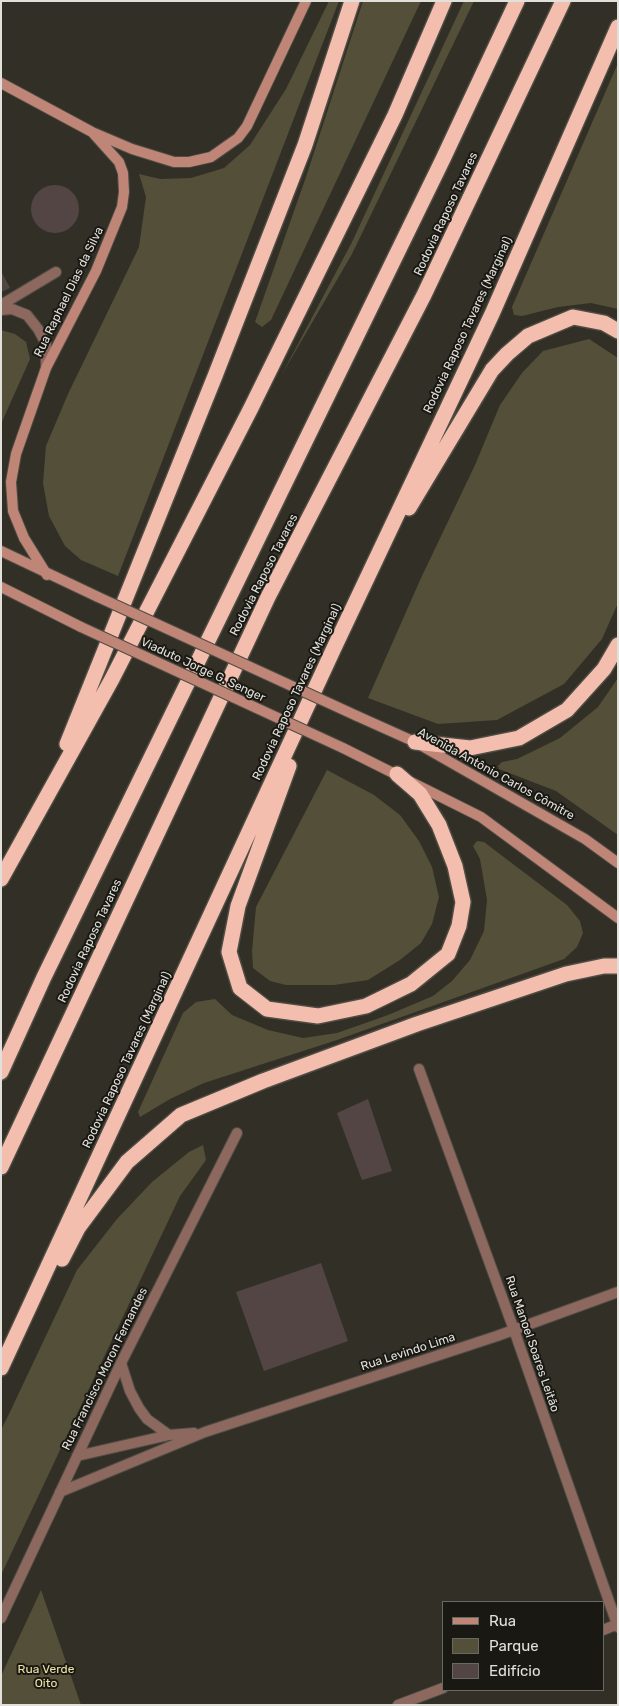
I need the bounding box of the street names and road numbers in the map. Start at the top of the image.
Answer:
street label: Rodovia Raposo Tavares [411,150,481,278]
street label: Rua Raphael Dias da Silva [31,225,107,359]
street label: Rodovia Raposo Tavares (Marginal) [421,234,515,416]
street label: Rodovia Raposo Tavares [227,512,301,638]
street label: Rodovia Raposo Tavares (Marginal) [250,601,344,783]
street label: Viaduto Jorge G. Senger [138,635,268,705]
street label: Avenida Antônio Carlos Cômitre [415,725,577,823]
street label: Rodovia Raposo Tavares [55,877,125,1005]
street label: Rodovia Raposo Tavares (Marginal) [80,969,174,1151]
street label: Rua Manoel Soares Leitão [502,1274,562,1414]
street label: Rua Francisco Moron Fernandes [59,1285,151,1453]
street label: Rua Levindo Lima [359,1330,457,1374]

